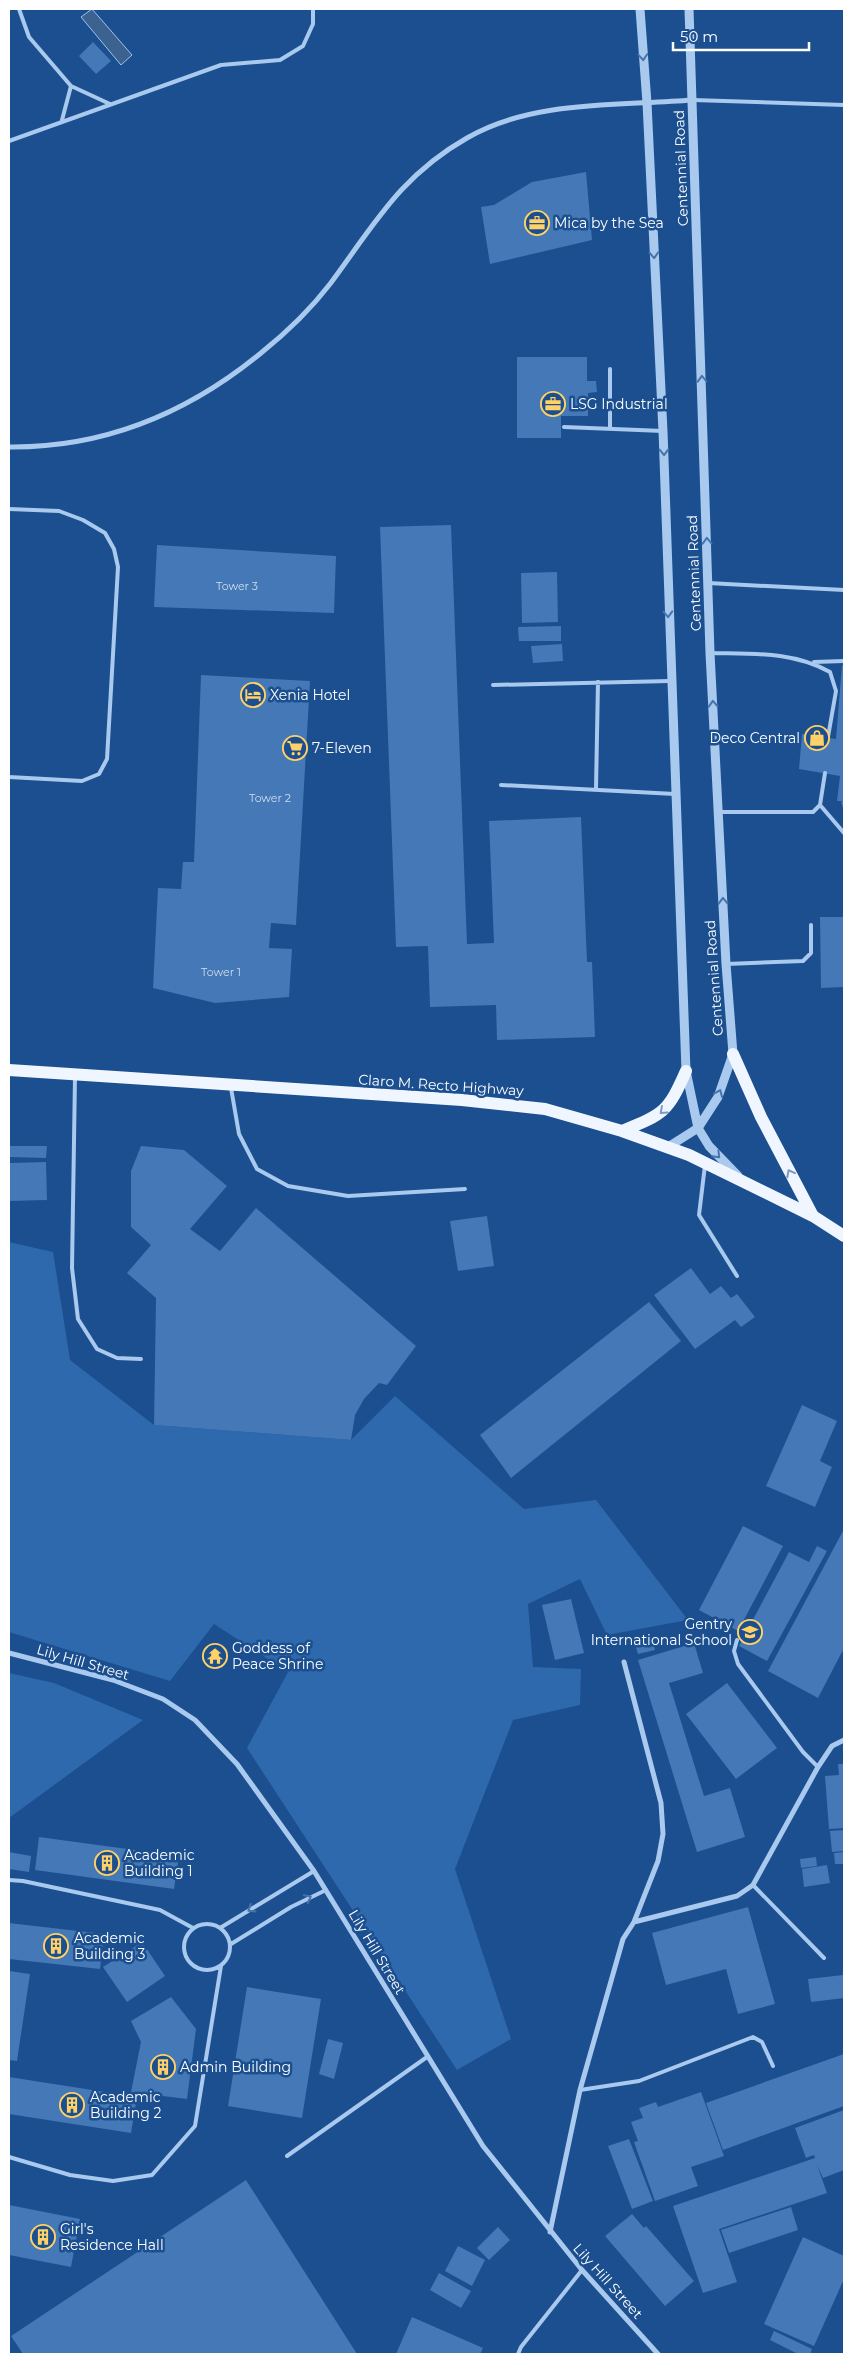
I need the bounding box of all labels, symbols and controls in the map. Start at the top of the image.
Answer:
scale bar [673,20,809,52]
text: 50 m [680,27,718,46]
one-way arrow [638,54,649,62]
street label: Centennial Road [670,110,692,226]
office icon: Mica by the Sea [524,210,550,236]
place label: Mica by the Sea [554,214,664,232]
one-way arrow [649,251,660,259]
one-way arrow [696,375,707,383]
office icon: LSG Industrial [540,391,566,417]
place label: LSG Industrial [570,395,668,413]
one-way arrow [658,448,669,456]
street label: Centennial Road [683,515,705,631]
one-way arrow [701,537,712,545]
house number: Tower 3 [216,579,258,593]
one-way arrow [663,611,673,619]
hotel icon: Xenia Hotel [240,682,266,708]
place label: Xenia Hotel [270,686,350,704]
one-way arrow [707,699,718,707]
shop icon: Deco Central [804,725,830,751]
place label: Deco Central [709,729,800,747]
supermarket icon: 7-Eleven [282,735,308,761]
place label: 7-Eleven [312,739,372,757]
house number: Tower 2 [249,791,291,805]
one-way arrow [718,897,728,904]
street label: Centennial Road [701,919,727,1037]
house number: Tower 1 [201,965,241,979]
street label: Claro M. Recto Highway [358,1070,525,1100]
one-way arrow [712,1089,723,1098]
one-way arrow [660,1105,669,1114]
one-way arrow [711,1149,720,1158]
one-way arrow [786,1169,796,1178]
place label: Gentry International School [591,1615,732,1649]
school or university icon: Gentry International School [737,1619,763,1645]
place label: Goddess of Peace Shrine [232,1639,324,1673]
street label: Lily Hill Street [35,1640,132,1684]
temple icon: Goddess of Peace Shrine [202,1643,228,1669]
place label: Academic Building 1 [124,1846,195,1880]
building icon: Academic Building 1 [94,1850,120,1876]
one-way arrow [303,1894,312,1904]
one-way arrow [247,1902,256,1912]
street label: Lily Hill Street [345,1906,410,1998]
place label: Academic Building 3 [74,1929,145,1963]
building icon: Academic Building 3 [43,1933,69,1959]
building icon: Admin Building [150,2054,176,2080]
place label: Admin Building [180,2058,291,2076]
place label: Academic Building 2 [90,2088,161,2122]
building icon: Academic Building 2 [59,2092,85,2118]
place label: Girl's Residence Hall [60,2220,164,2254]
building icon: Girl's Residence Hall [30,2224,56,2250]
street label: Lily Hill Street [569,2239,647,2323]

